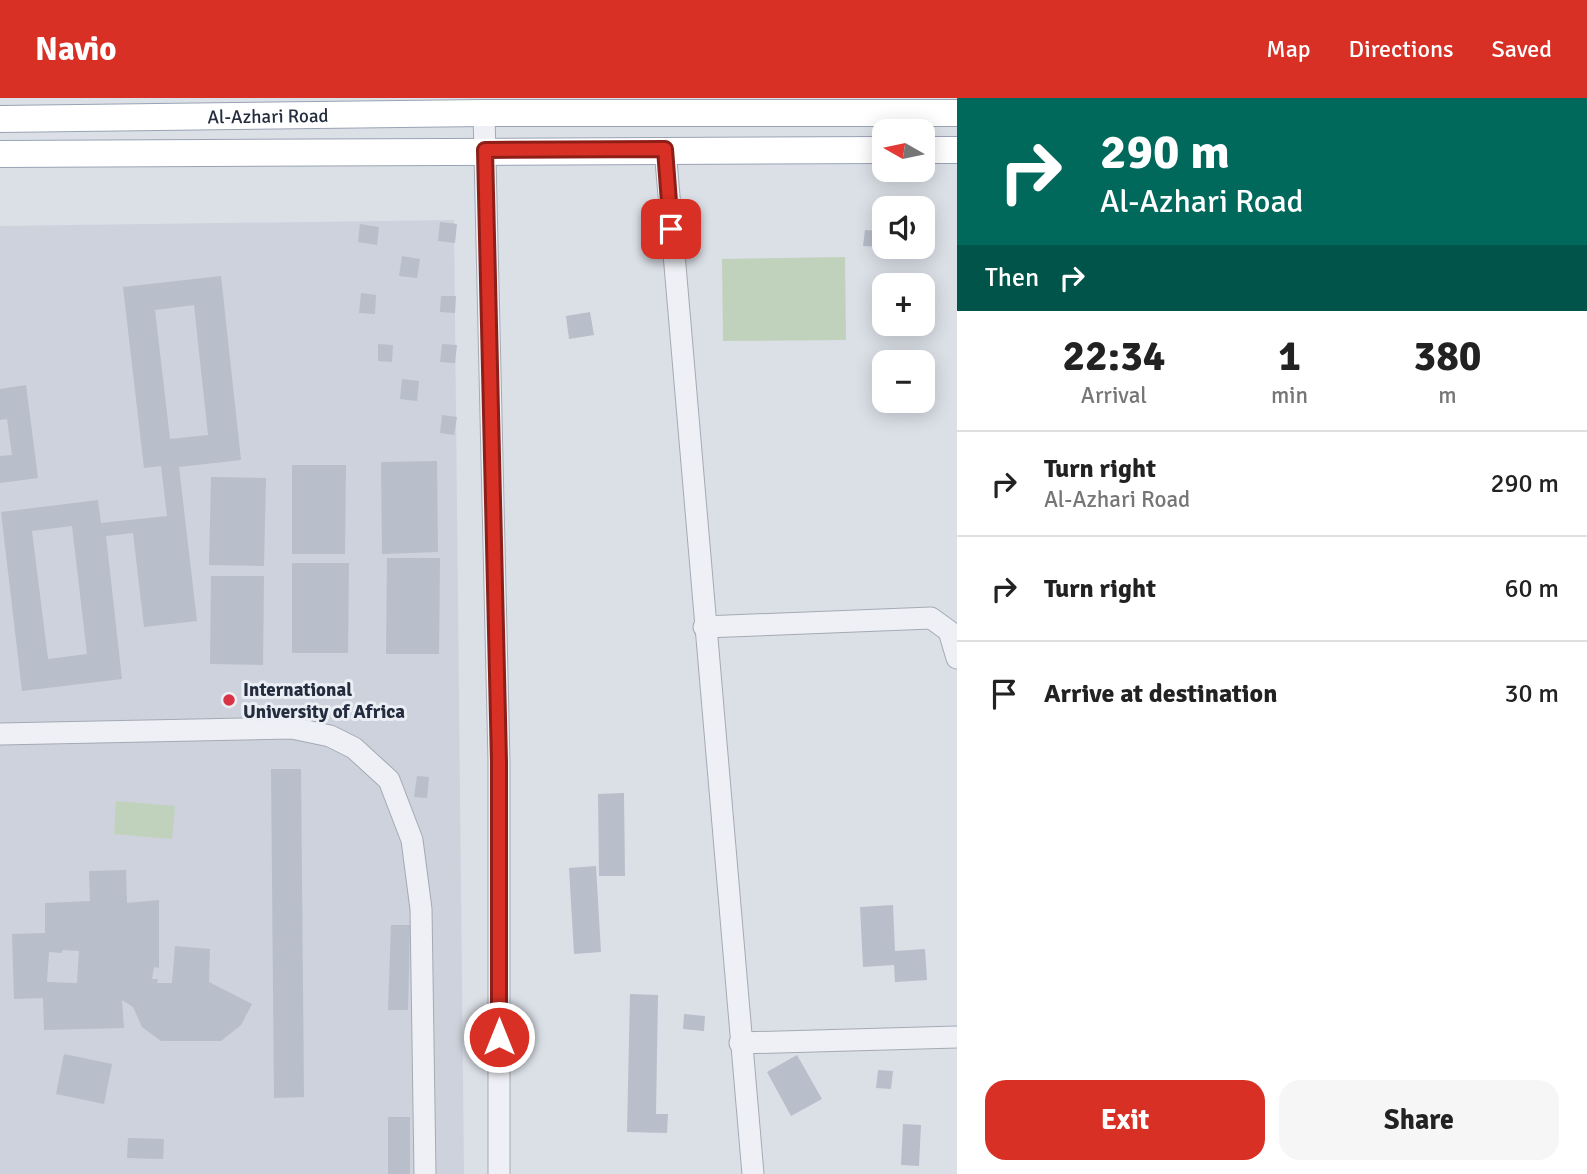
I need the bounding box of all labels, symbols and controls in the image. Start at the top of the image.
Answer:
text: Navio [35,29,117,70]
text: Map [1266,34,1311,64]
text: Directions [1349,34,1454,64]
text: Saved [1492,34,1552,64]
street label: Al-Azhari Road [207,104,329,129]
north arrow [872,119,934,182]
map controls [872,119,935,413]
text: 290 m [1100,122,1230,182]
icon: right [985,126,1076,217]
text: Al-Azhari Road [1100,182,1304,221]
button: sound [872,196,935,259]
pin [641,199,701,259]
icon: arrive [652,210,690,248]
icon: right [1053,259,1091,297]
text: Then [985,262,1039,294]
button: + [872,273,935,336]
text: 22:34 [1062,331,1166,382]
text: 1 [1278,331,1301,382]
text: 380 [1413,331,1482,382]
button: − [872,350,935,413]
text: Arrival [1081,381,1147,410]
text: min [1271,381,1308,410]
text: m [1438,381,1457,410]
text: Turn right [1044,453,1156,485]
icon: right [985,465,1023,503]
text: 290 m [1490,468,1559,500]
text: Al-Azhari Road [1044,485,1190,514]
icon: right [985,570,1023,608]
text: Turn right [1044,573,1156,605]
text: 60 m [1504,573,1559,605]
icon: arrive [985,675,1023,713]
place label: International University of Africa [243,678,405,724]
text: Arrive at destination [1044,678,1277,710]
text: 30 m [1504,678,1559,710]
marker: International University of Africa [221,692,237,708]
position arrow [462,1000,536,1074]
button: Exit [985,1080,1265,1160]
button: Share [1279,1080,1559,1160]

